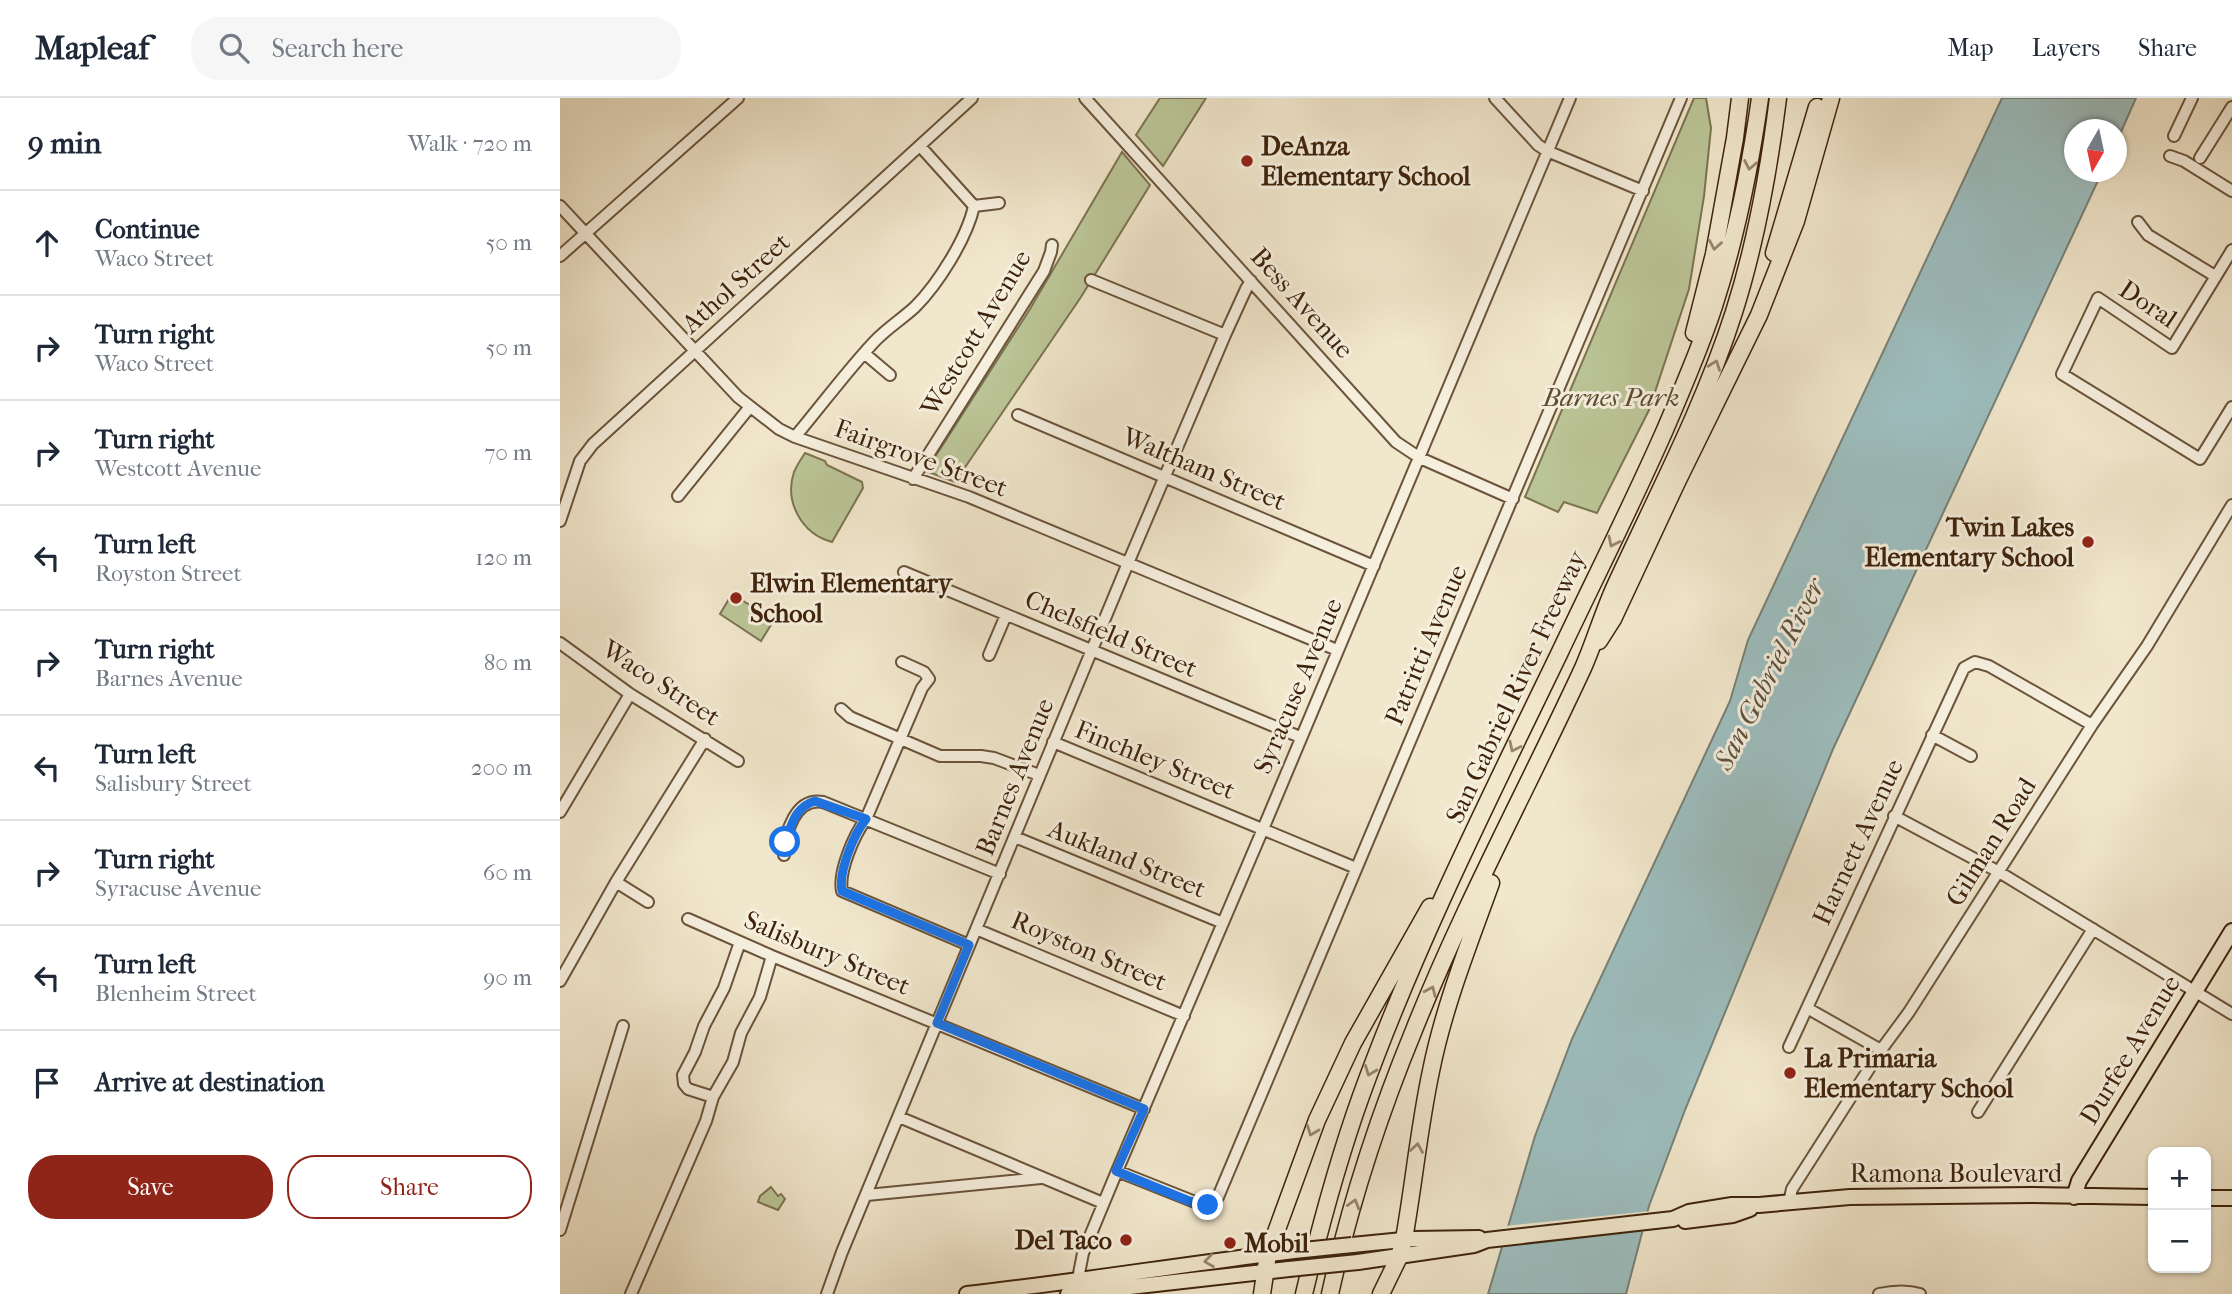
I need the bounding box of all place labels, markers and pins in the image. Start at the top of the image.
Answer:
place label: DeAnza Elementary School [1261,131,1471,192]
marker: DeAnza Elementary School [1239,153,1255,169]
place label: Twin Lakes Elementary School [1865,512,2075,573]
marker: Twin Lakes Elementary School [2080,534,2096,550]
place label: Elwin Elementary School [750,568,954,629]
marker: Elwin Elementary School [728,590,744,606]
place label: La Primaria Elementary School [1804,1043,2014,1104]
marker: La Primaria Elementary School [1782,1065,1798,1081]
place label: Del Taco [1015,1225,1112,1256]
place label: Mobil [1244,1228,1310,1259]
marker: Del Taco [1118,1232,1134,1248]
marker: Mobil [1222,1235,1238,1251]

